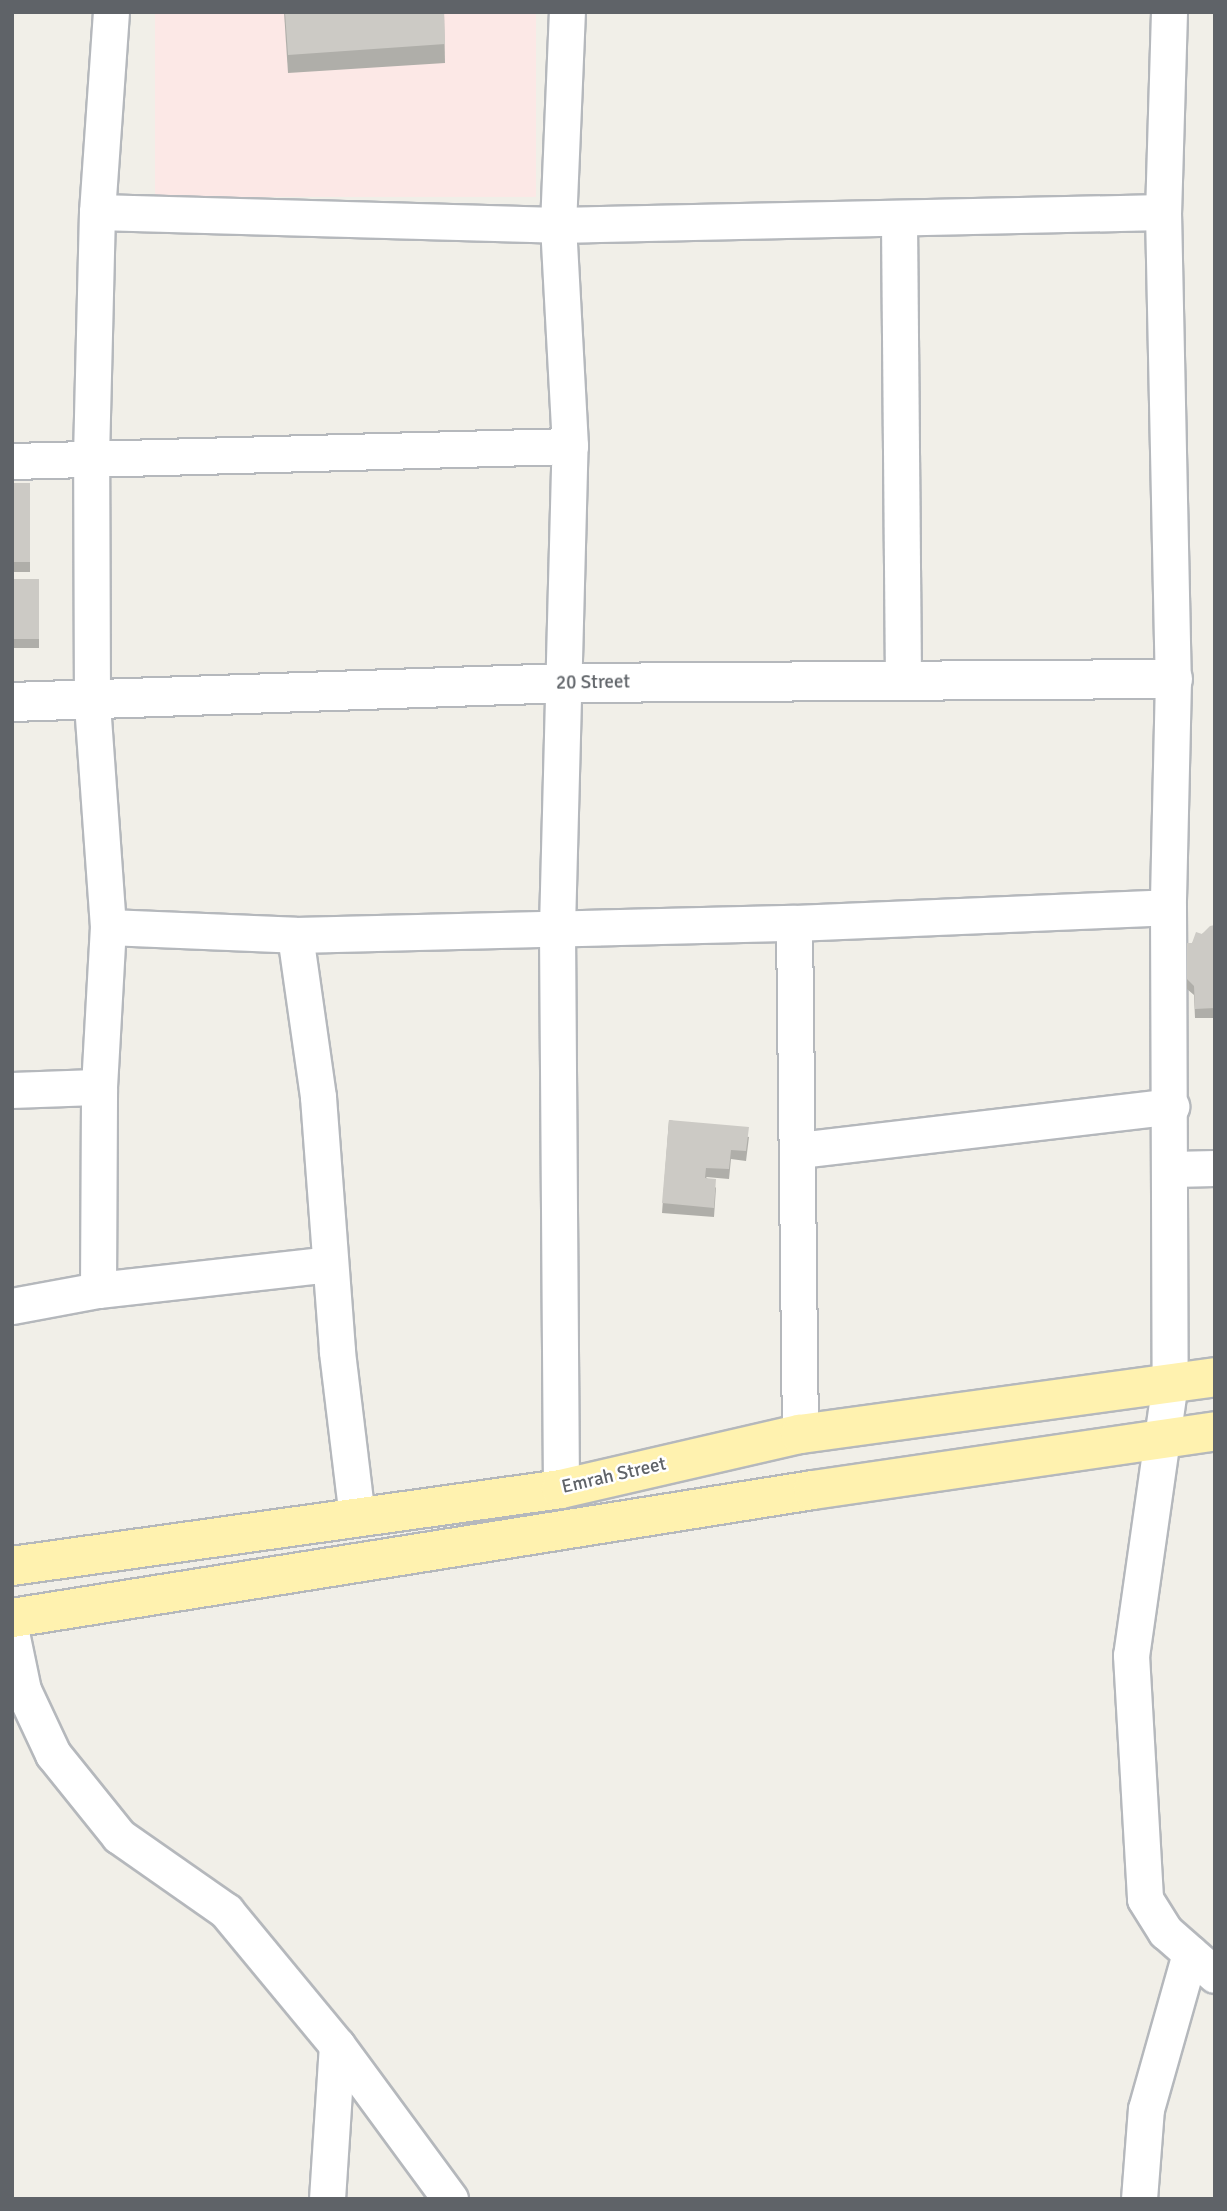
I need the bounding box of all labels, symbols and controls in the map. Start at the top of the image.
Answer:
street label: 20 Street [556,671,630,695]
street label: Emrah Street [560,1453,668,1499]

